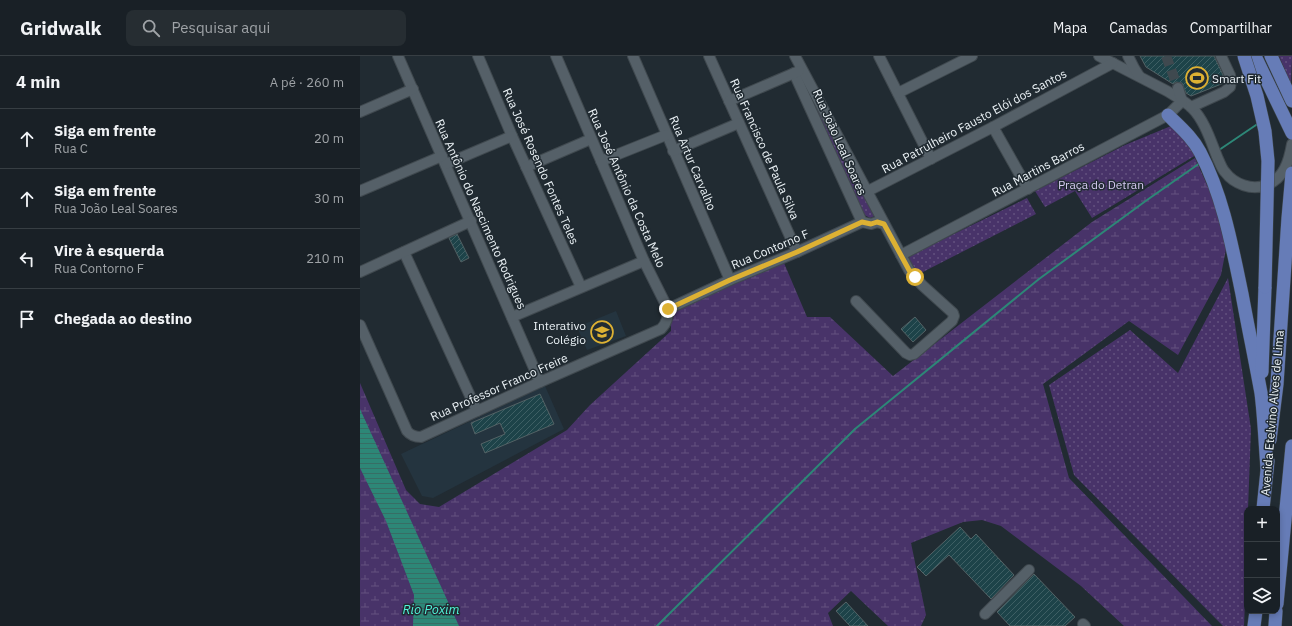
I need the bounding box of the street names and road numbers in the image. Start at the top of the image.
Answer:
street label: Rua Patrulheiro Fausto Elói dos Santos [879,66,1069,176]
street label: Rua Francisco de Paula Silva [727,76,803,222]
street label: Rua José Rosendo Fontes Teles [500,85,582,247]
street label: Rua João Leal Soares [810,87,870,197]
street label: Rua José Antônio da Costa Melo [585,106,669,270]
street label: Rua Artur Carvalho [666,113,720,213]
street label: Rua Antônio do Nascimento Rodrigues [432,117,530,312]
street label: Rua Martins Barros [989,138,1087,200]
street label: Rua Contorno F [729,226,811,272]
street label: Avenida Etelvino Alves de Lima [1257,329,1287,496]
street label: Rua Professor Franco Freire [428,350,570,424]

